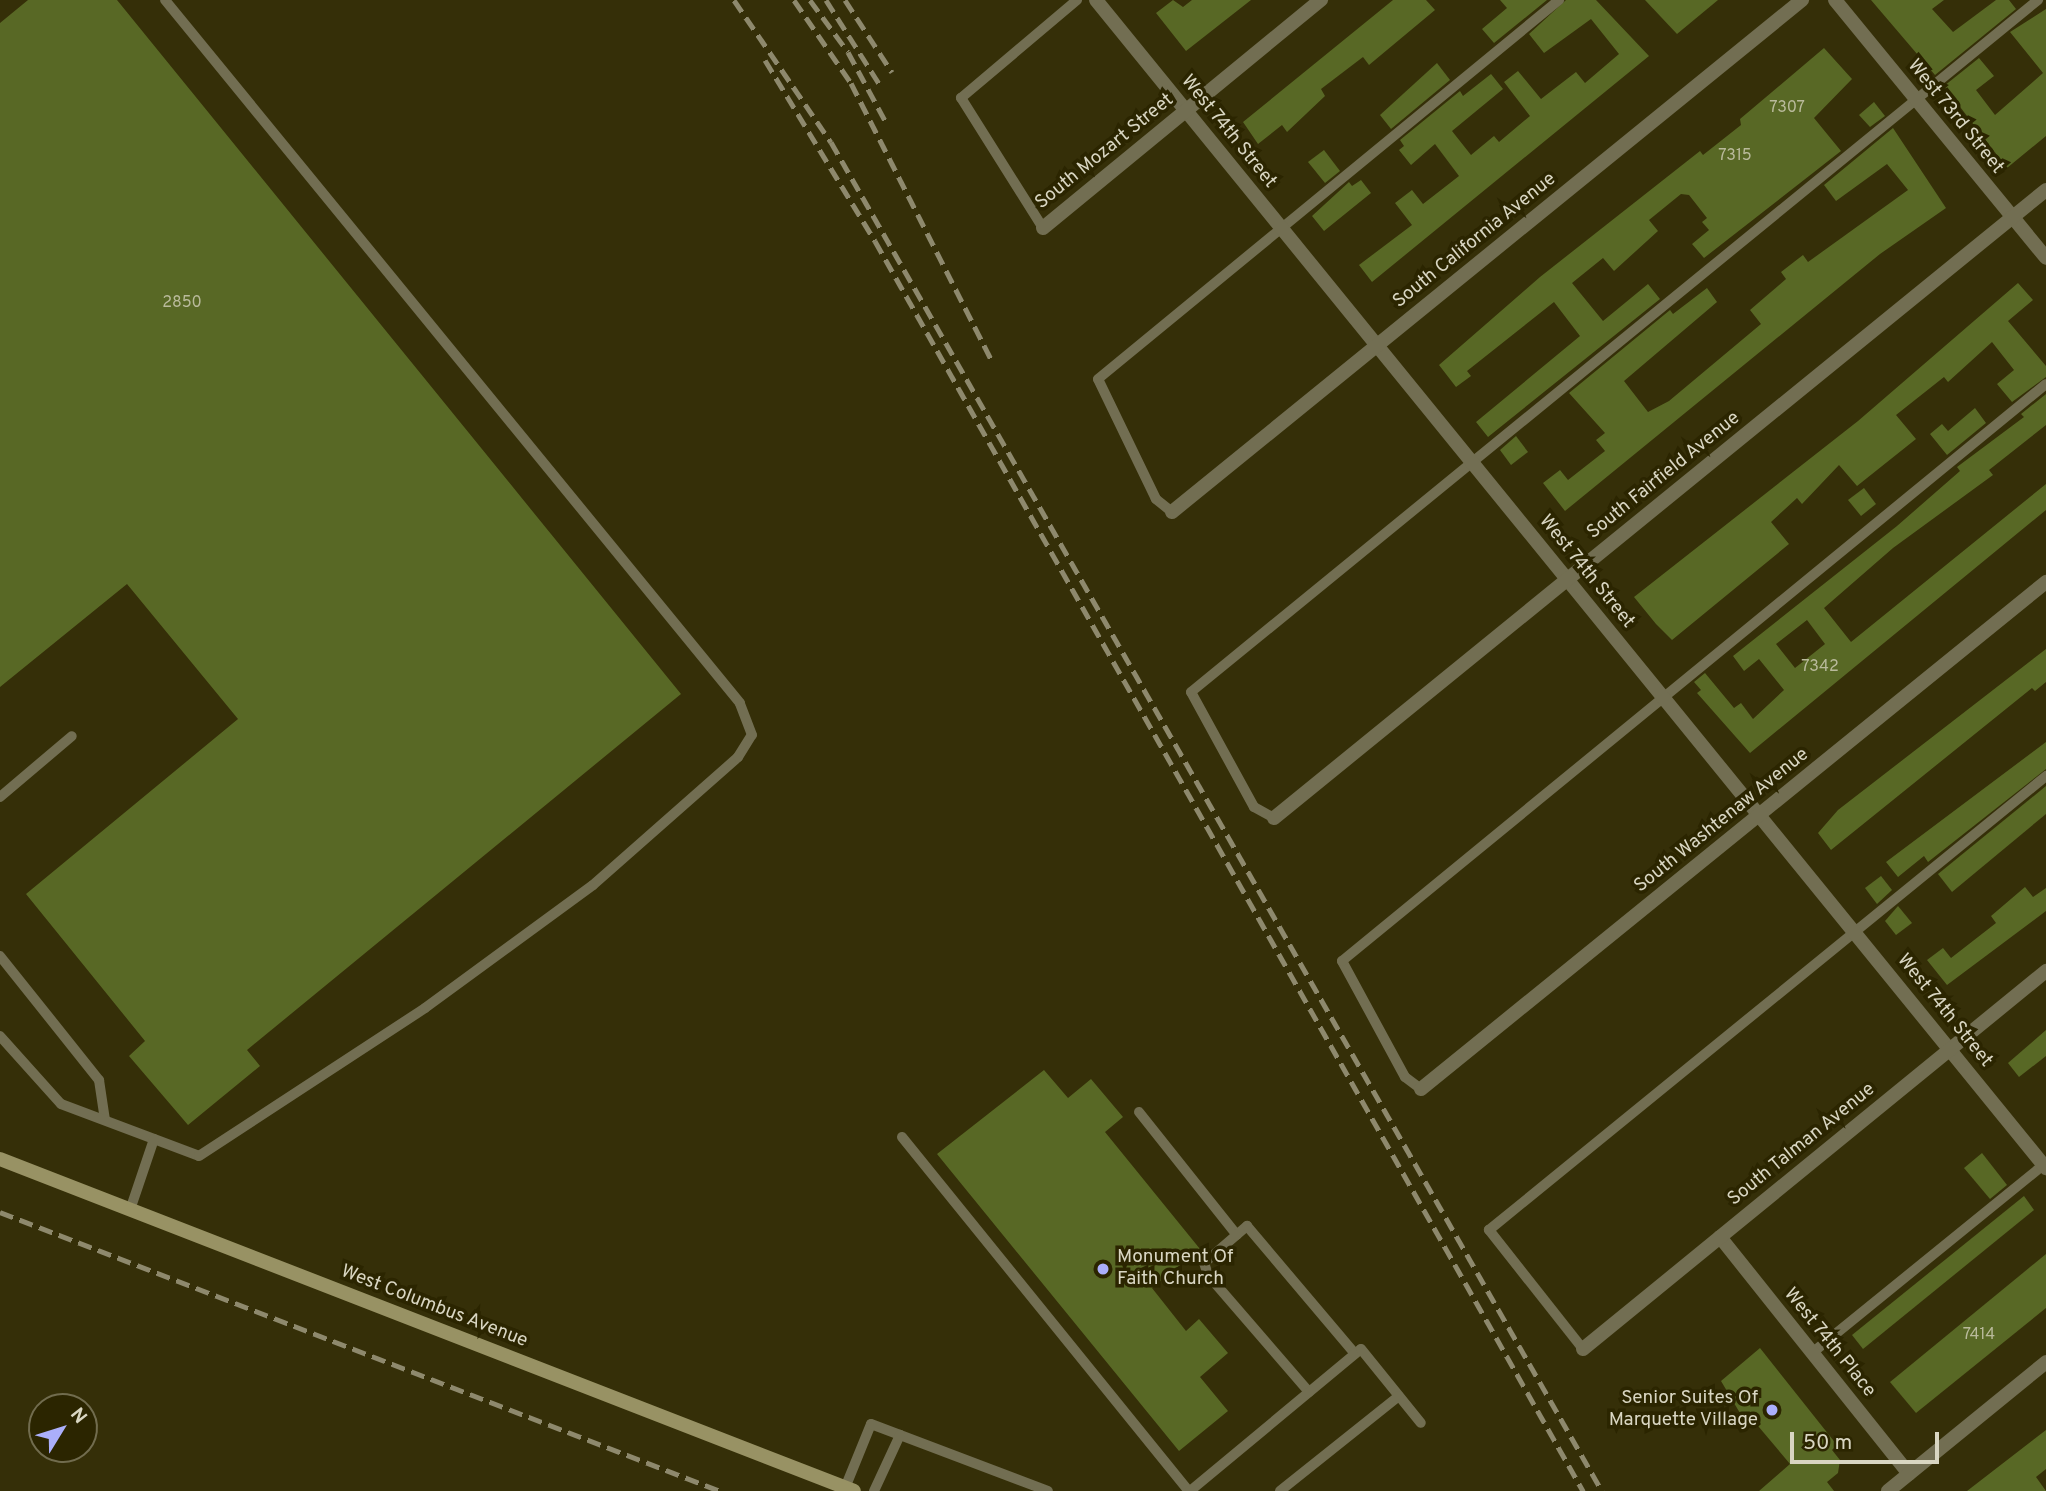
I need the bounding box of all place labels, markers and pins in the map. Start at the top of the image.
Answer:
place label: Monument Of Faith Church [1117,1247,1233,1291]
marker: Monument Of Faith Church [1095,1261,1111,1277]
place label: Senior Suites Of Marquette Village [1608,1388,1758,1432]
marker: Senior Suites Of Marquette Village [1764,1402,1780,1418]

